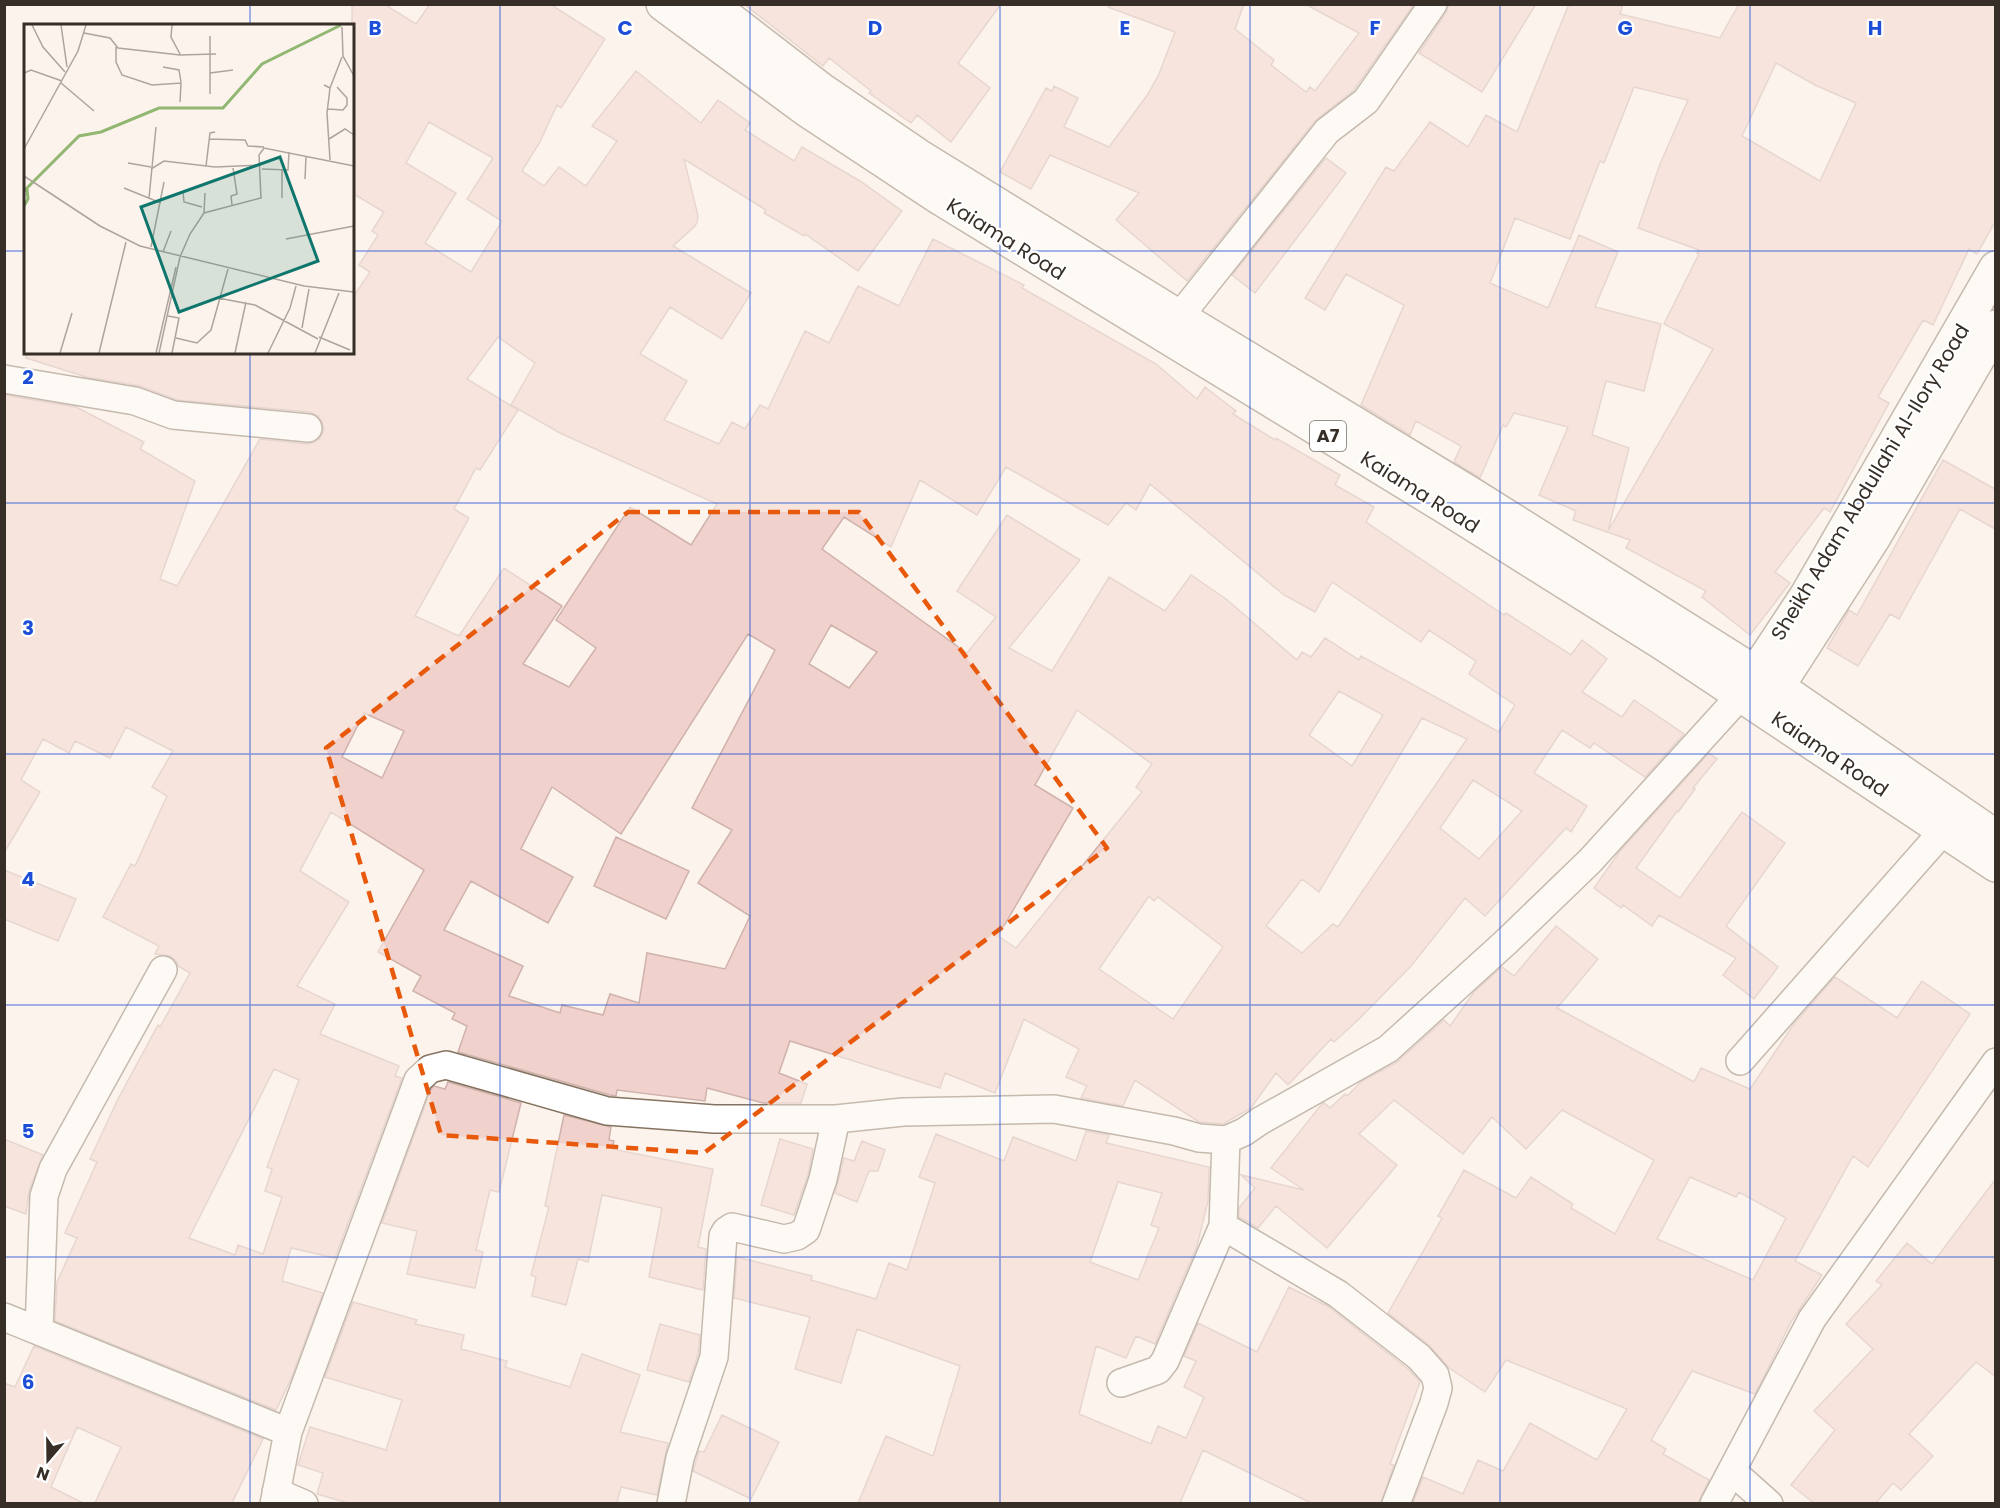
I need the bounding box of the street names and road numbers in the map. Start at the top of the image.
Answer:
street label: Kaiama Road [941,191,1071,287]
street label: Sheikh Adam Abdullahi Al-Ilory Road [1764,319,1976,645]
road number: A7 [1310,421,1346,451]
street label: Kaiama Road [1355,444,1485,540]
street label: Kaiama Road [1766,705,1894,803]

